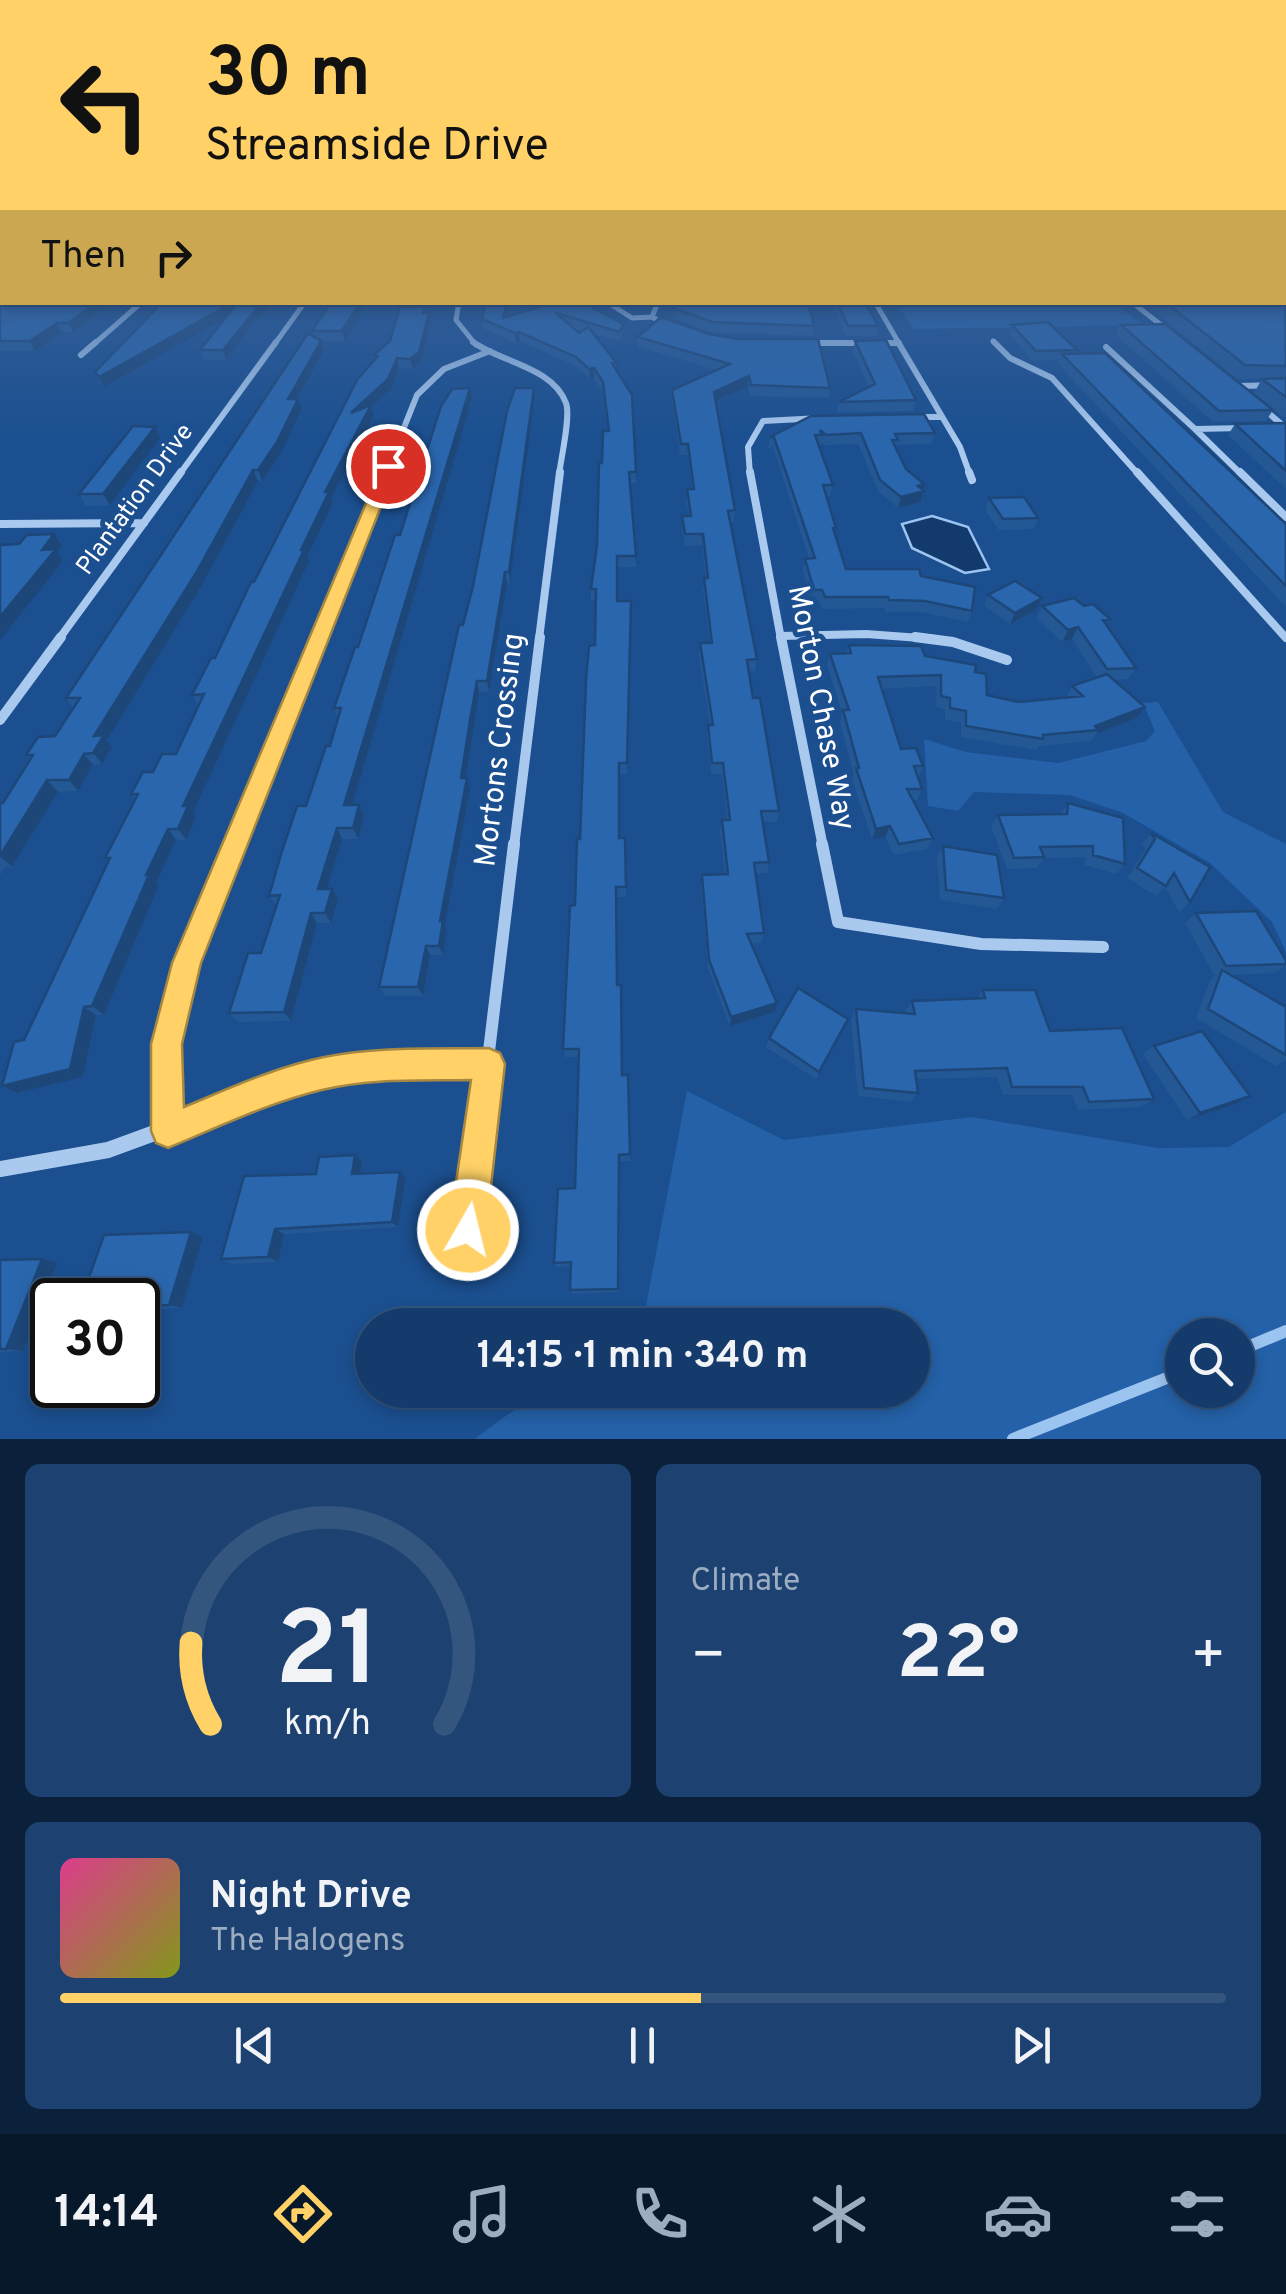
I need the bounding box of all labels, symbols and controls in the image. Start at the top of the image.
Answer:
text: 30 m [205,32,371,121]
icon: left [40,40,170,170]
text: Streamside Drive [205,119,549,176]
icon: right [146,230,201,285]
text: Then [40,233,126,282]
street label: Plantation Drive [70,418,202,582]
pin [346,424,431,509]
icon: arrive [361,439,416,494]
street label: Morton Chase Way [778,582,862,834]
street label: Mortons Crossing [468,631,534,869]
position arrow [416,1178,520,1282]
speed limit sign: 30 [30,1278,160,1408]
map controls [1165,1318,1255,1408]
button: search [1165,1318,1255,1408]
text: 14:15 · 1 min · 340 m [477,1333,808,1382]
text: Climate [691,1562,800,1602]
text: 21 [275,1590,380,1722]
text: 22° [897,1610,1020,1705]
text: − [691,1623,726,1693]
text: + [1191,1623,1226,1693]
text: km/h [284,1702,371,1748]
text: Night Drive [210,1873,412,1922]
text: The Halogens [210,1922,405,1962]
icon: previous [227,2018,282,2073]
icon: pause [615,2018,670,2073]
icon: next [1004,2018,1059,2073]
icon: directions [268,2179,338,2249]
icon: music [447,2179,517,2249]
icon: phone [625,2179,695,2249]
icon: climate [804,2179,874,2249]
icon: car [983,2179,1053,2249]
icon: filters [1162,2179,1232,2249]
text: 14:14 [54,2186,159,2243]

